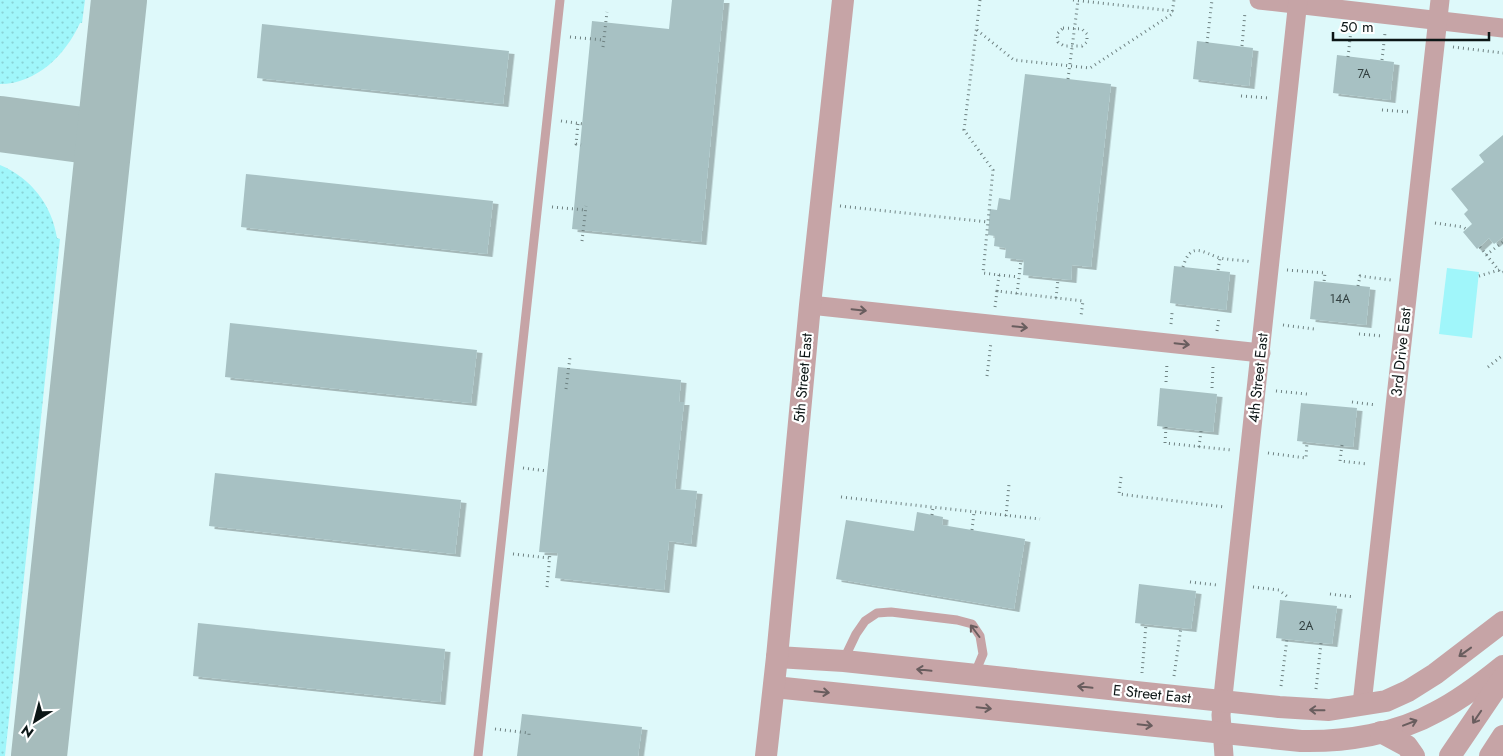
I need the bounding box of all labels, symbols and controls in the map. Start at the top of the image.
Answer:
scale bar [1333,10,1489,42]
text: 50 m [1340,16,1374,38]
house number: 7A [1357,65,1371,83]
house number: 14A [1330,290,1350,308]
one-way arrow [850,305,866,315]
street label: 3rd Drive East [1385,306,1417,398]
one-way arrow [1012,322,1028,332]
street label: 5th Street East [788,332,818,424]
street label: 4th Street East [1242,332,1274,424]
one-way arrow [1174,340,1190,349]
house number: 2A [1299,617,1313,635]
one-way arrow [970,624,980,638]
one-way arrow [1458,647,1472,657]
one-way arrow [916,665,932,675]
street label: E Street East [1112,679,1192,709]
one-way arrow [1078,682,1094,692]
one-way arrow [814,687,830,697]
north arrow [10,696,60,746]
one-way arrow [975,703,991,713]
one-way arrow [1309,705,1325,714]
one-way arrow [1471,710,1482,724]
one-way arrow [1402,718,1417,727]
text: N [17,720,38,743]
one-way arrow [1137,720,1153,730]

